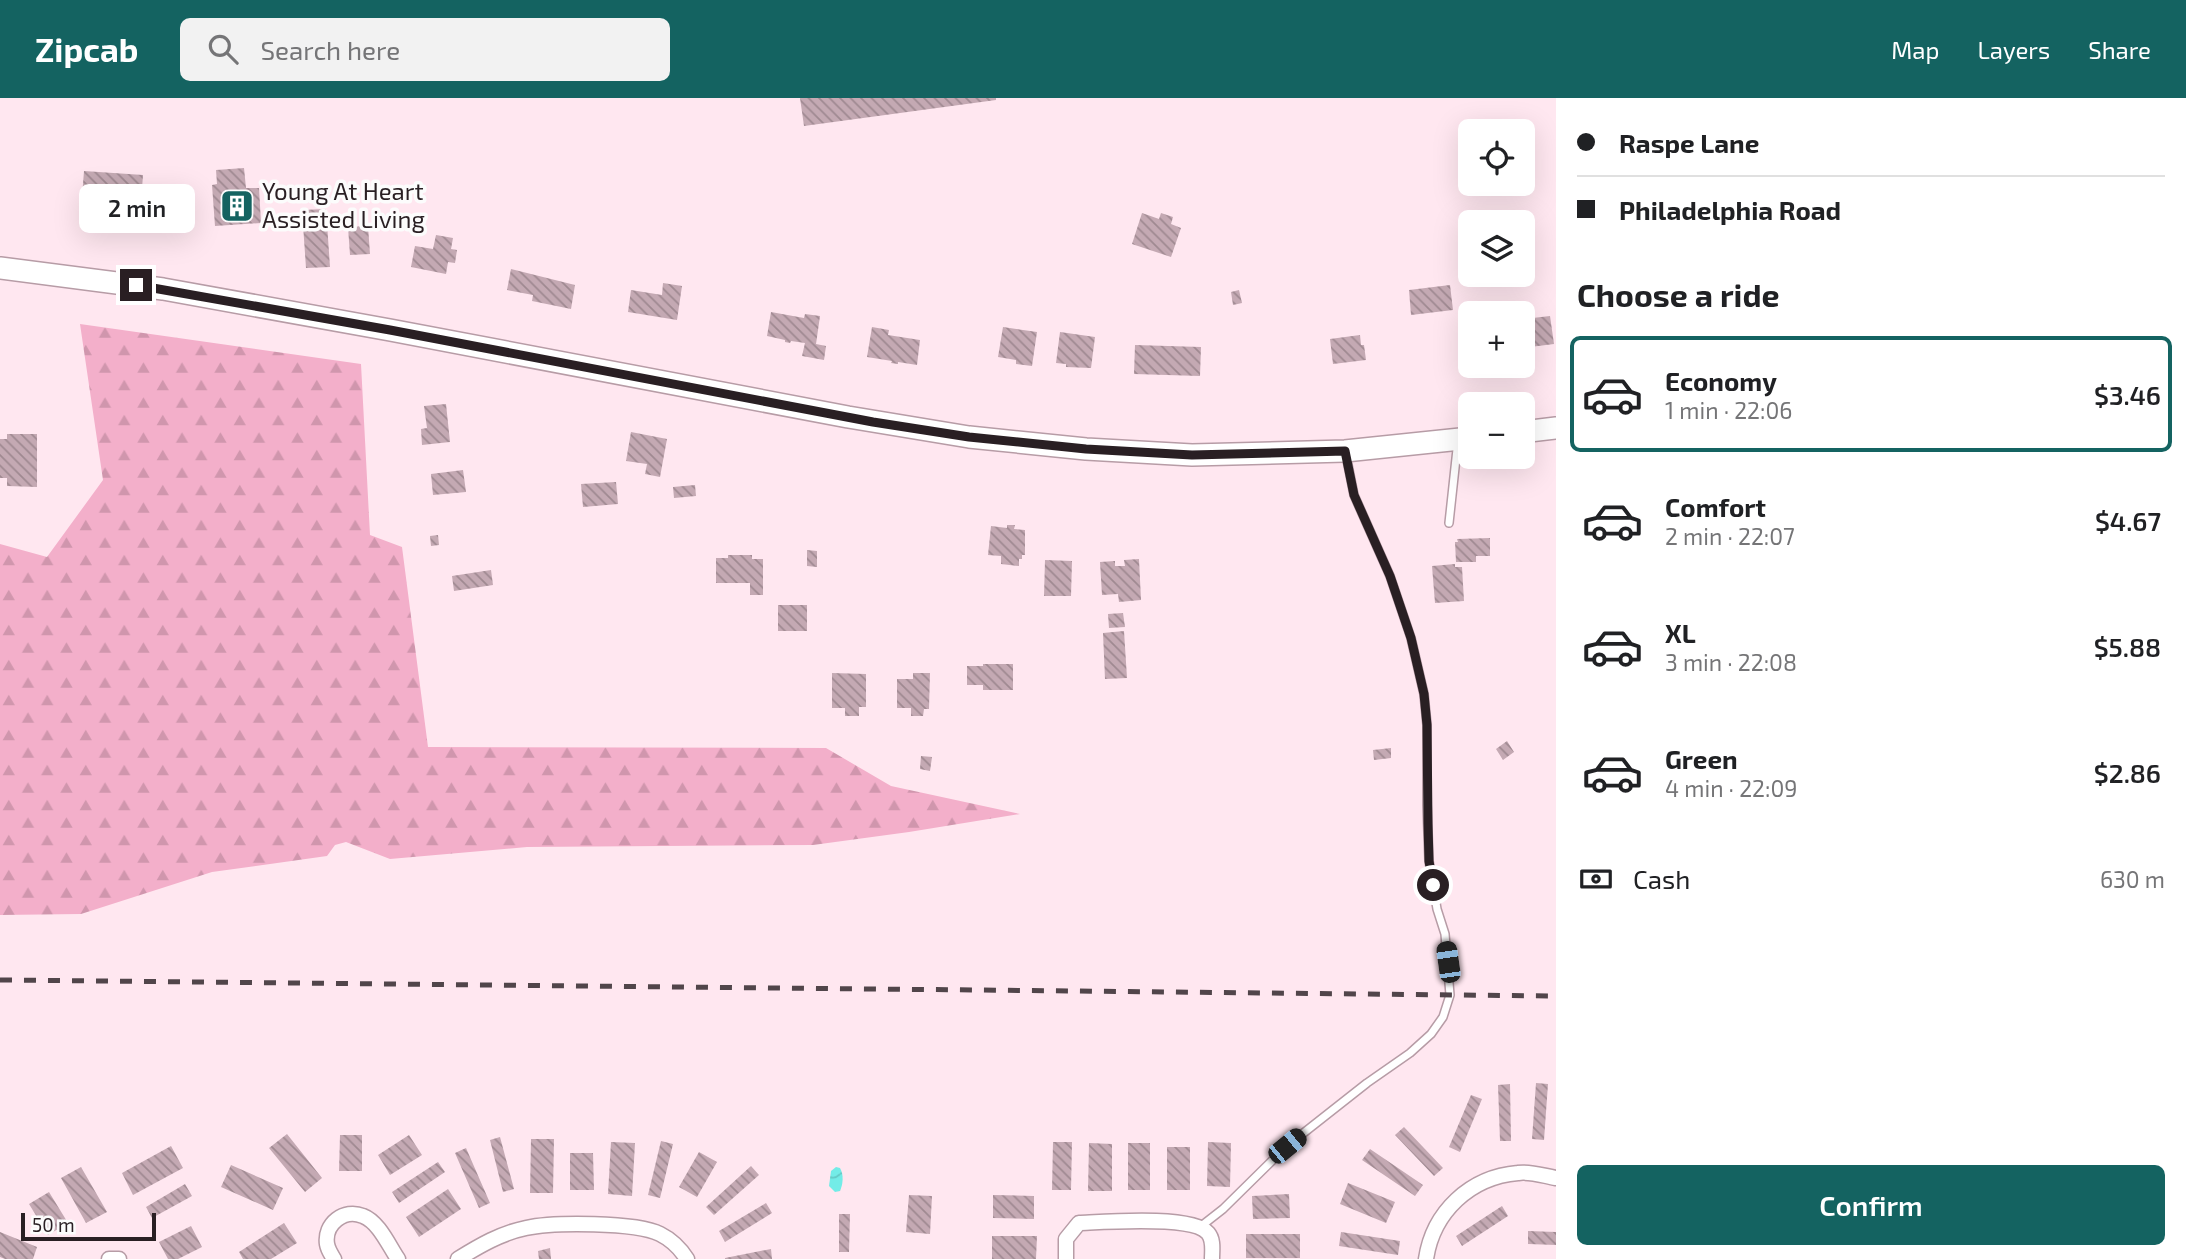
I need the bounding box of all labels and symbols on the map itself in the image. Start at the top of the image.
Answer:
place label: Young At Heart Assisted Living [262,176,425,233]
callout: 2 min [78,184,194,232]
building icon: Young At Heart Assisted Living [218,187,256,225]
route end [120,269,152,301]
route start [1417,869,1449,901]
car [1435,940,1462,984]
car [1265,1125,1310,1167]
scale bar [21,1210,156,1242]

